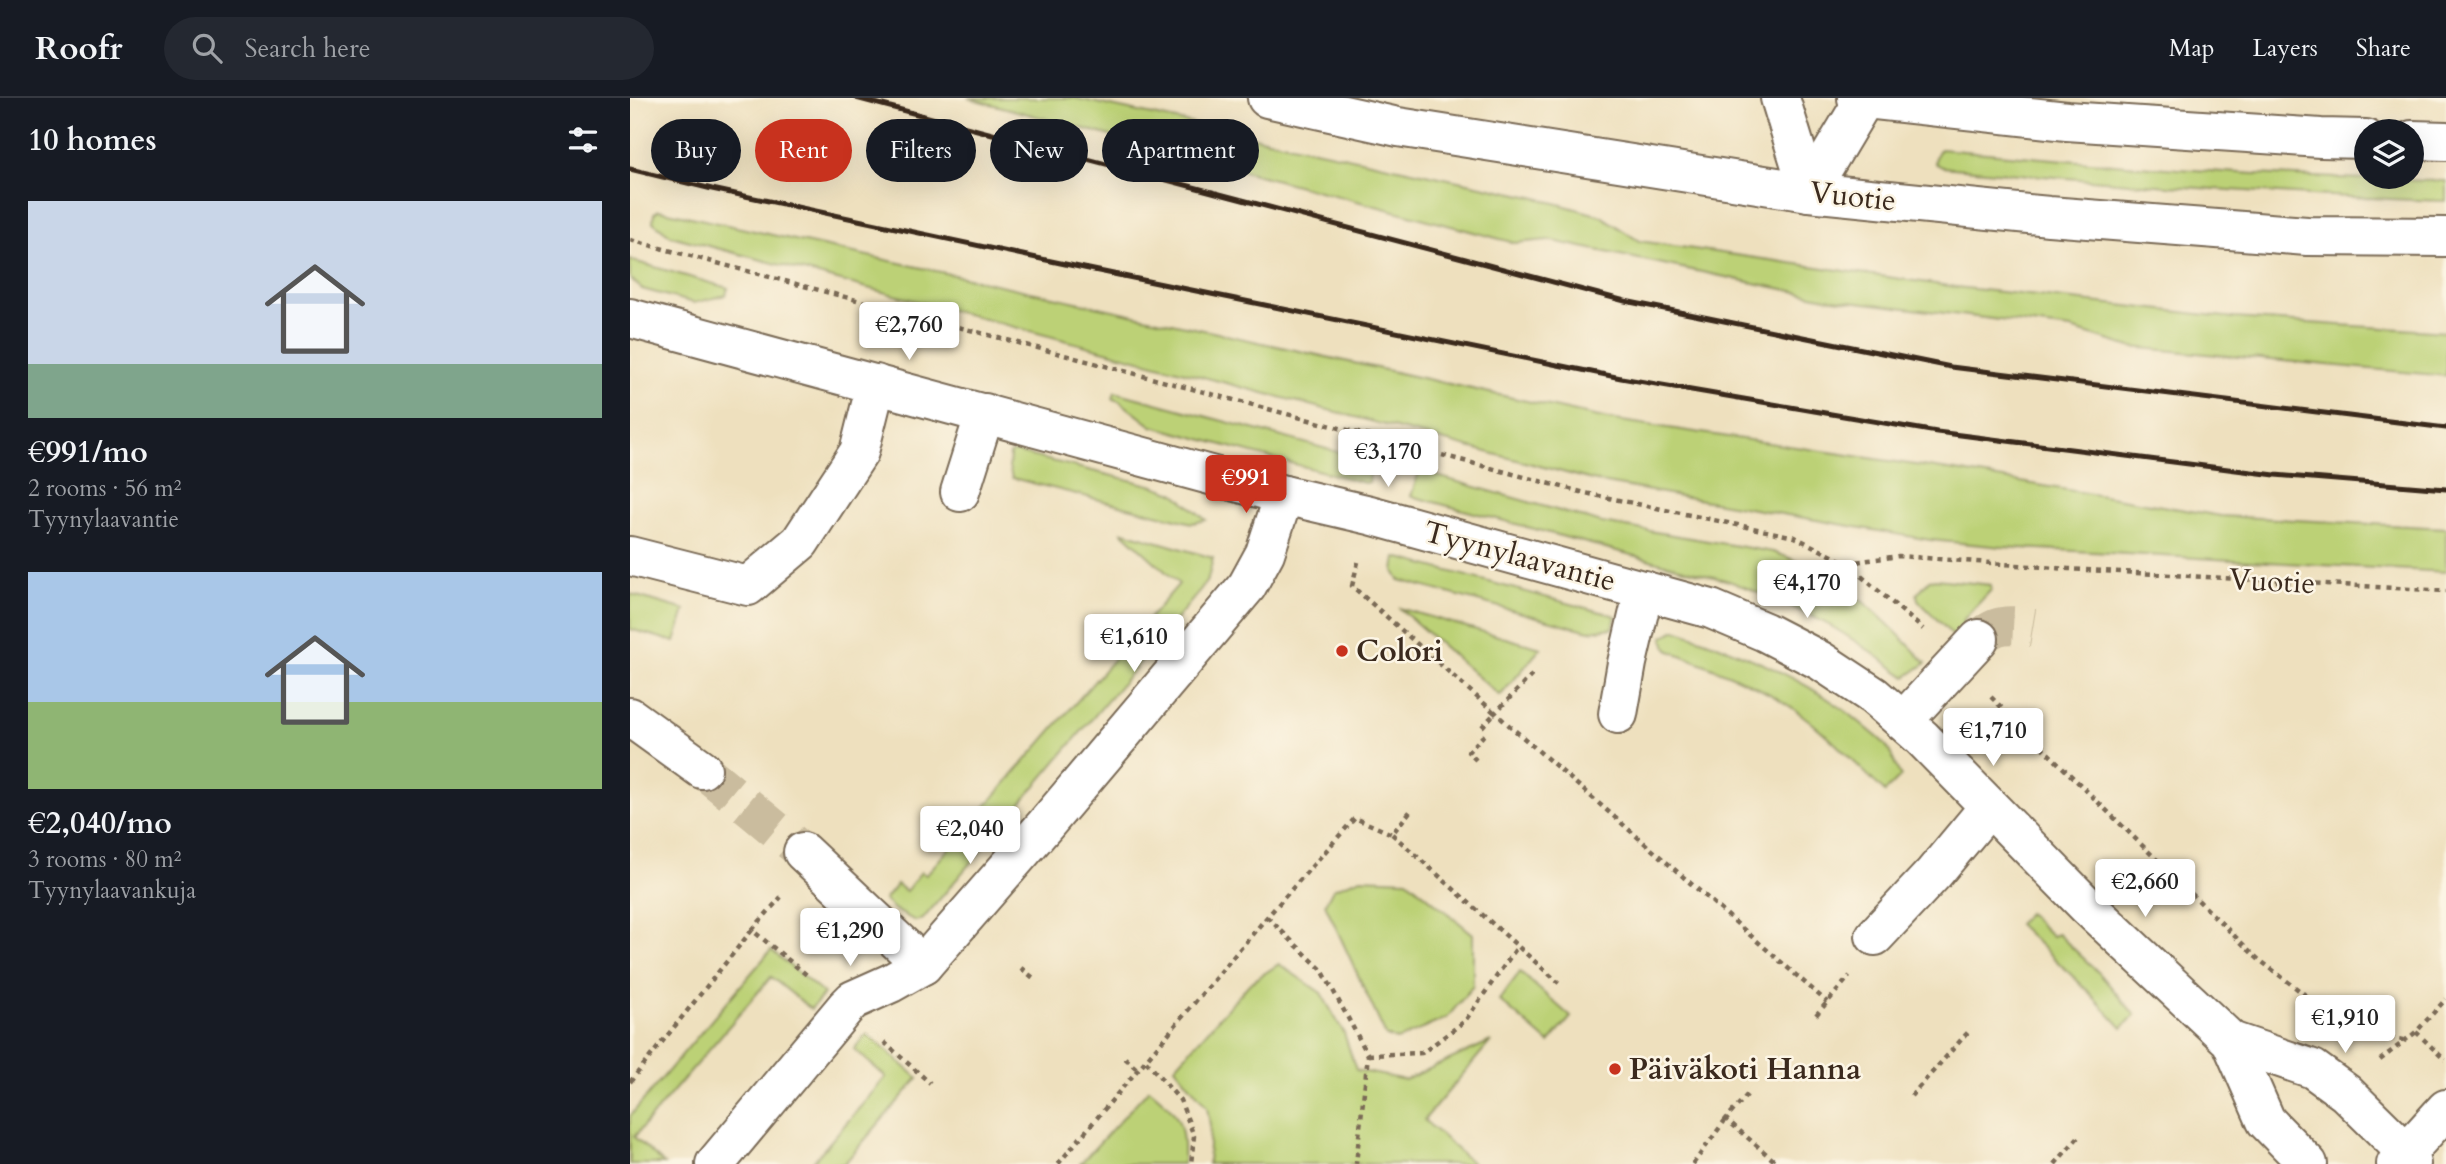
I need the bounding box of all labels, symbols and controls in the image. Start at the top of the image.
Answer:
search box [164,17,654,80]
text: Roofr [35,26,122,71]
icon: search [188,29,226,67]
text: Search here [244,31,370,66]
text: Map [2169,32,2215,65]
text: Layers [2253,32,2318,65]
text: Share [2356,32,2411,65]
chip: Buy [651,119,741,182]
chip: Rent [755,119,852,182]
chip: Filters [866,119,976,182]
chip: New [990,119,1088,182]
chip: Apartment [1102,119,1259,182]
map controls [2354,119,2424,189]
button: layers [2354,119,2424,189]
text: 10 homes [28,120,157,161]
icon: filters [564,121,602,159]
street label: Vuotie [1808,172,1898,221]
icon: home [252,246,378,372]
pin: €2,760 [852,302,966,362]
text: €2,760 [875,309,943,340]
pin: €3,170 [1331,430,1445,489]
text: €991/mo [28,432,148,473]
text: €3,170 [1354,436,1422,467]
pin: €991 [1205,456,1287,515]
text: €991 [1221,462,1271,493]
text: 2 rooms · 56 m² [28,473,181,504]
text: Tyynylaavantie [28,504,179,535]
street label: Tyynylaavantie [1419,511,1620,602]
street label: Vuotie [2228,559,2316,604]
pin: €4,170 [1750,560,1864,620]
text: €4,170 [1773,567,1841,598]
pin: €1,610 [1077,614,1191,674]
icon: home [252,617,378,743]
text: €1,610 [1100,621,1168,652]
place label: Colori [1356,631,1443,672]
marker: Colori [1334,643,1350,659]
pin: €1,710 [1936,708,2050,768]
text: €1,710 [1959,715,2027,746]
text: €2,040/mo [28,803,172,844]
pin: €2,040 [913,806,1027,866]
text: €2,040 [936,813,1004,844]
text: 3 rooms · 80 m² [28,844,181,875]
pin: €2,660 [2088,860,2202,919]
text: €2,660 [2111,866,2179,897]
text: Tyynylaavankuja [28,875,196,906]
pin: €1,290 [793,908,907,968]
text: €1,290 [816,915,884,946]
pin: €1,910 [2288,996,2402,1055]
text: €1,910 [2311,1002,2379,1033]
place label: Päiväkoti Hanna [1629,1049,1861,1090]
marker: Päiväkoti Hanna [1607,1061,1623,1077]

